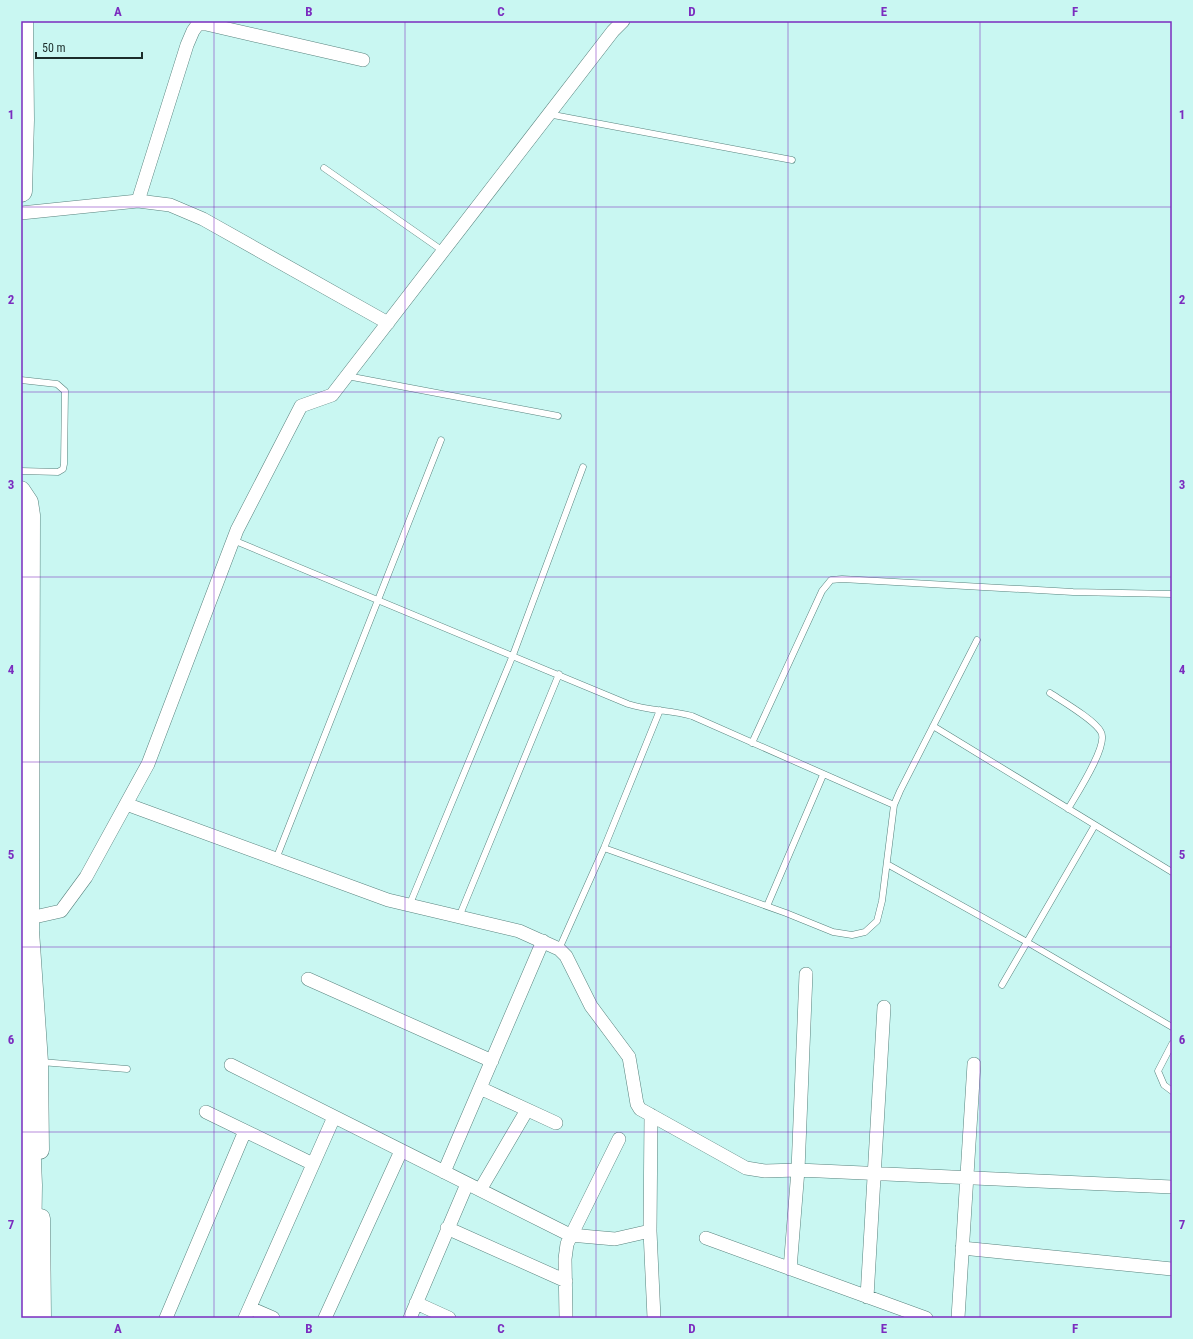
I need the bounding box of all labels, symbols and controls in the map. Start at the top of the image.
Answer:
text: A [114,4,122,19]
text: B [305,4,313,19]
text: C [497,4,505,19]
text: D [688,4,696,19]
text: E [881,4,888,19]
text: F [1072,4,1078,19]
scale bar [36,34,142,60]
text: 50 m [42,41,66,55]
text: 1 [8,107,14,122]
text: 1 [1179,107,1185,122]
text: 2 [8,292,15,307]
text: 2 [1179,292,1186,307]
text: 3 [8,477,14,492]
text: 3 [1179,477,1185,492]
text: 4 [8,662,15,677]
text: 4 [1179,662,1186,677]
text: 5 [8,847,15,862]
text: 5 [1179,847,1186,862]
text: 6 [8,1032,15,1047]
text: 6 [1179,1032,1186,1047]
text: 7 [8,1217,15,1232]
text: 7 [1179,1217,1186,1232]
text: A [114,1321,122,1336]
text: B [305,1321,313,1336]
text: C [497,1321,505,1336]
text: D [688,1321,696,1336]
text: E [881,1321,888,1336]
text: F [1072,1321,1078,1336]

